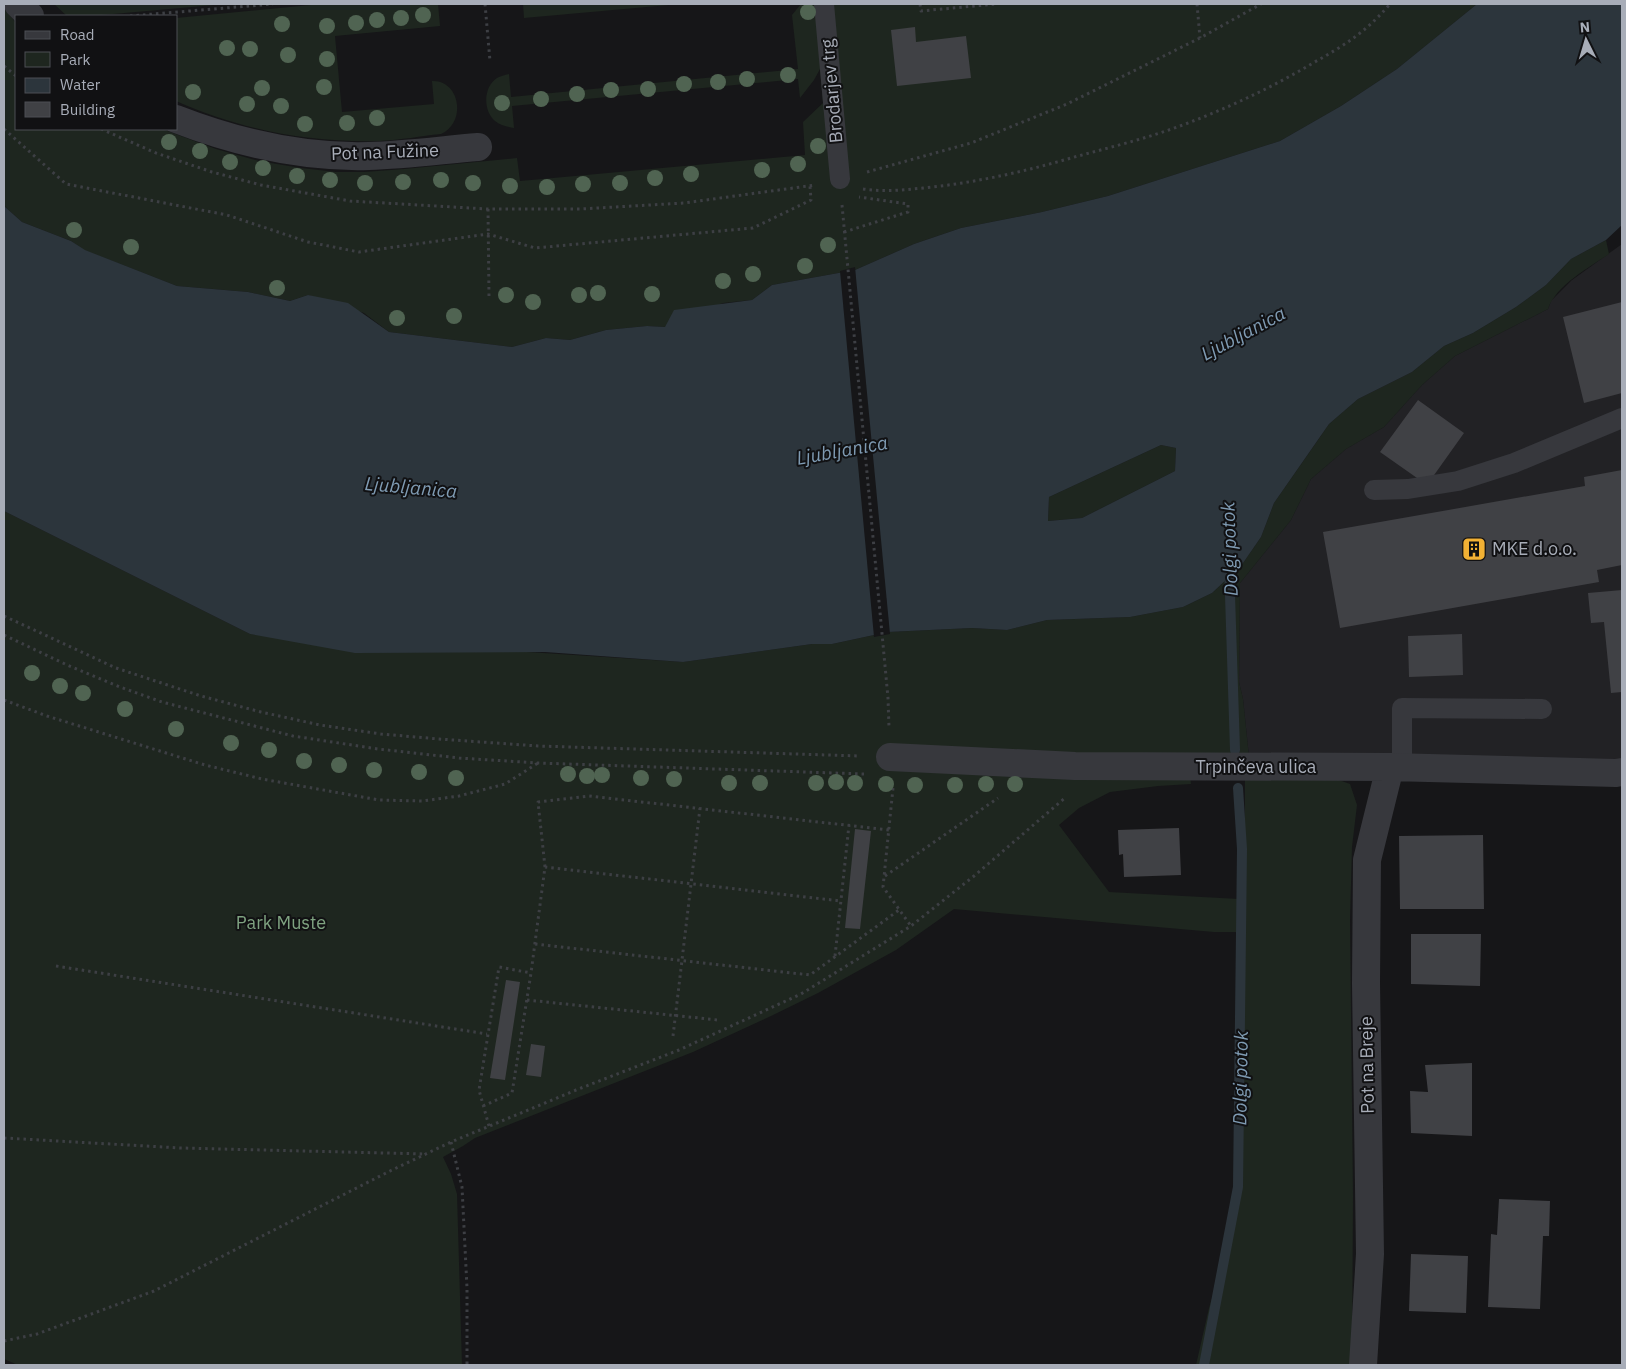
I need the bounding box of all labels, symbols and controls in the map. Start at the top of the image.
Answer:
legend [15,15,178,130]
north arrow [1561,15,1611,65]
text: N [1579,18,1591,36]
text: Road [60,25,95,44]
street label: Brodarjev trg [815,38,848,144]
text: Park [60,50,90,69]
text: Water [60,75,101,94]
text: Building [60,100,115,119]
street label: Pot na Fužine [331,138,440,165]
water label: Ljubljanica [1197,301,1289,365]
water label: Ljubljanica [794,430,890,470]
water label: Ljubljanica [364,471,458,503]
water label: Dolgi potok [1215,500,1243,597]
building icon: MKE d.o.o. [1461,536,1487,562]
place label: MKE d.o.o. [1492,537,1577,560]
street label: Trpinčeva ulica [1196,755,1317,778]
park label: Park Muste [236,911,326,934]
street label: Pot na Breje [1354,1016,1379,1114]
water label: Dolgi potok [1227,1029,1253,1125]

